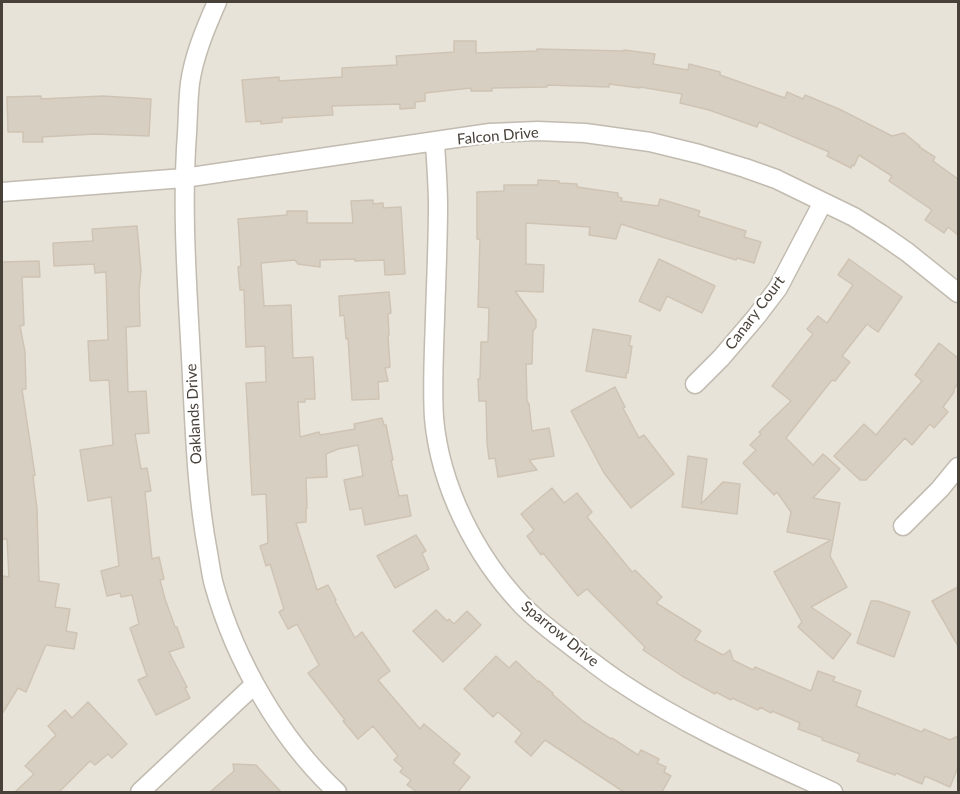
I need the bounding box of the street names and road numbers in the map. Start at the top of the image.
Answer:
street label: Falcon Drive [456,123,540,149]
street label: Canary Court [721,272,789,354]
street label: Oaklands Drive [182,363,206,465]
street label: Sparrow Drive [518,597,602,671]

